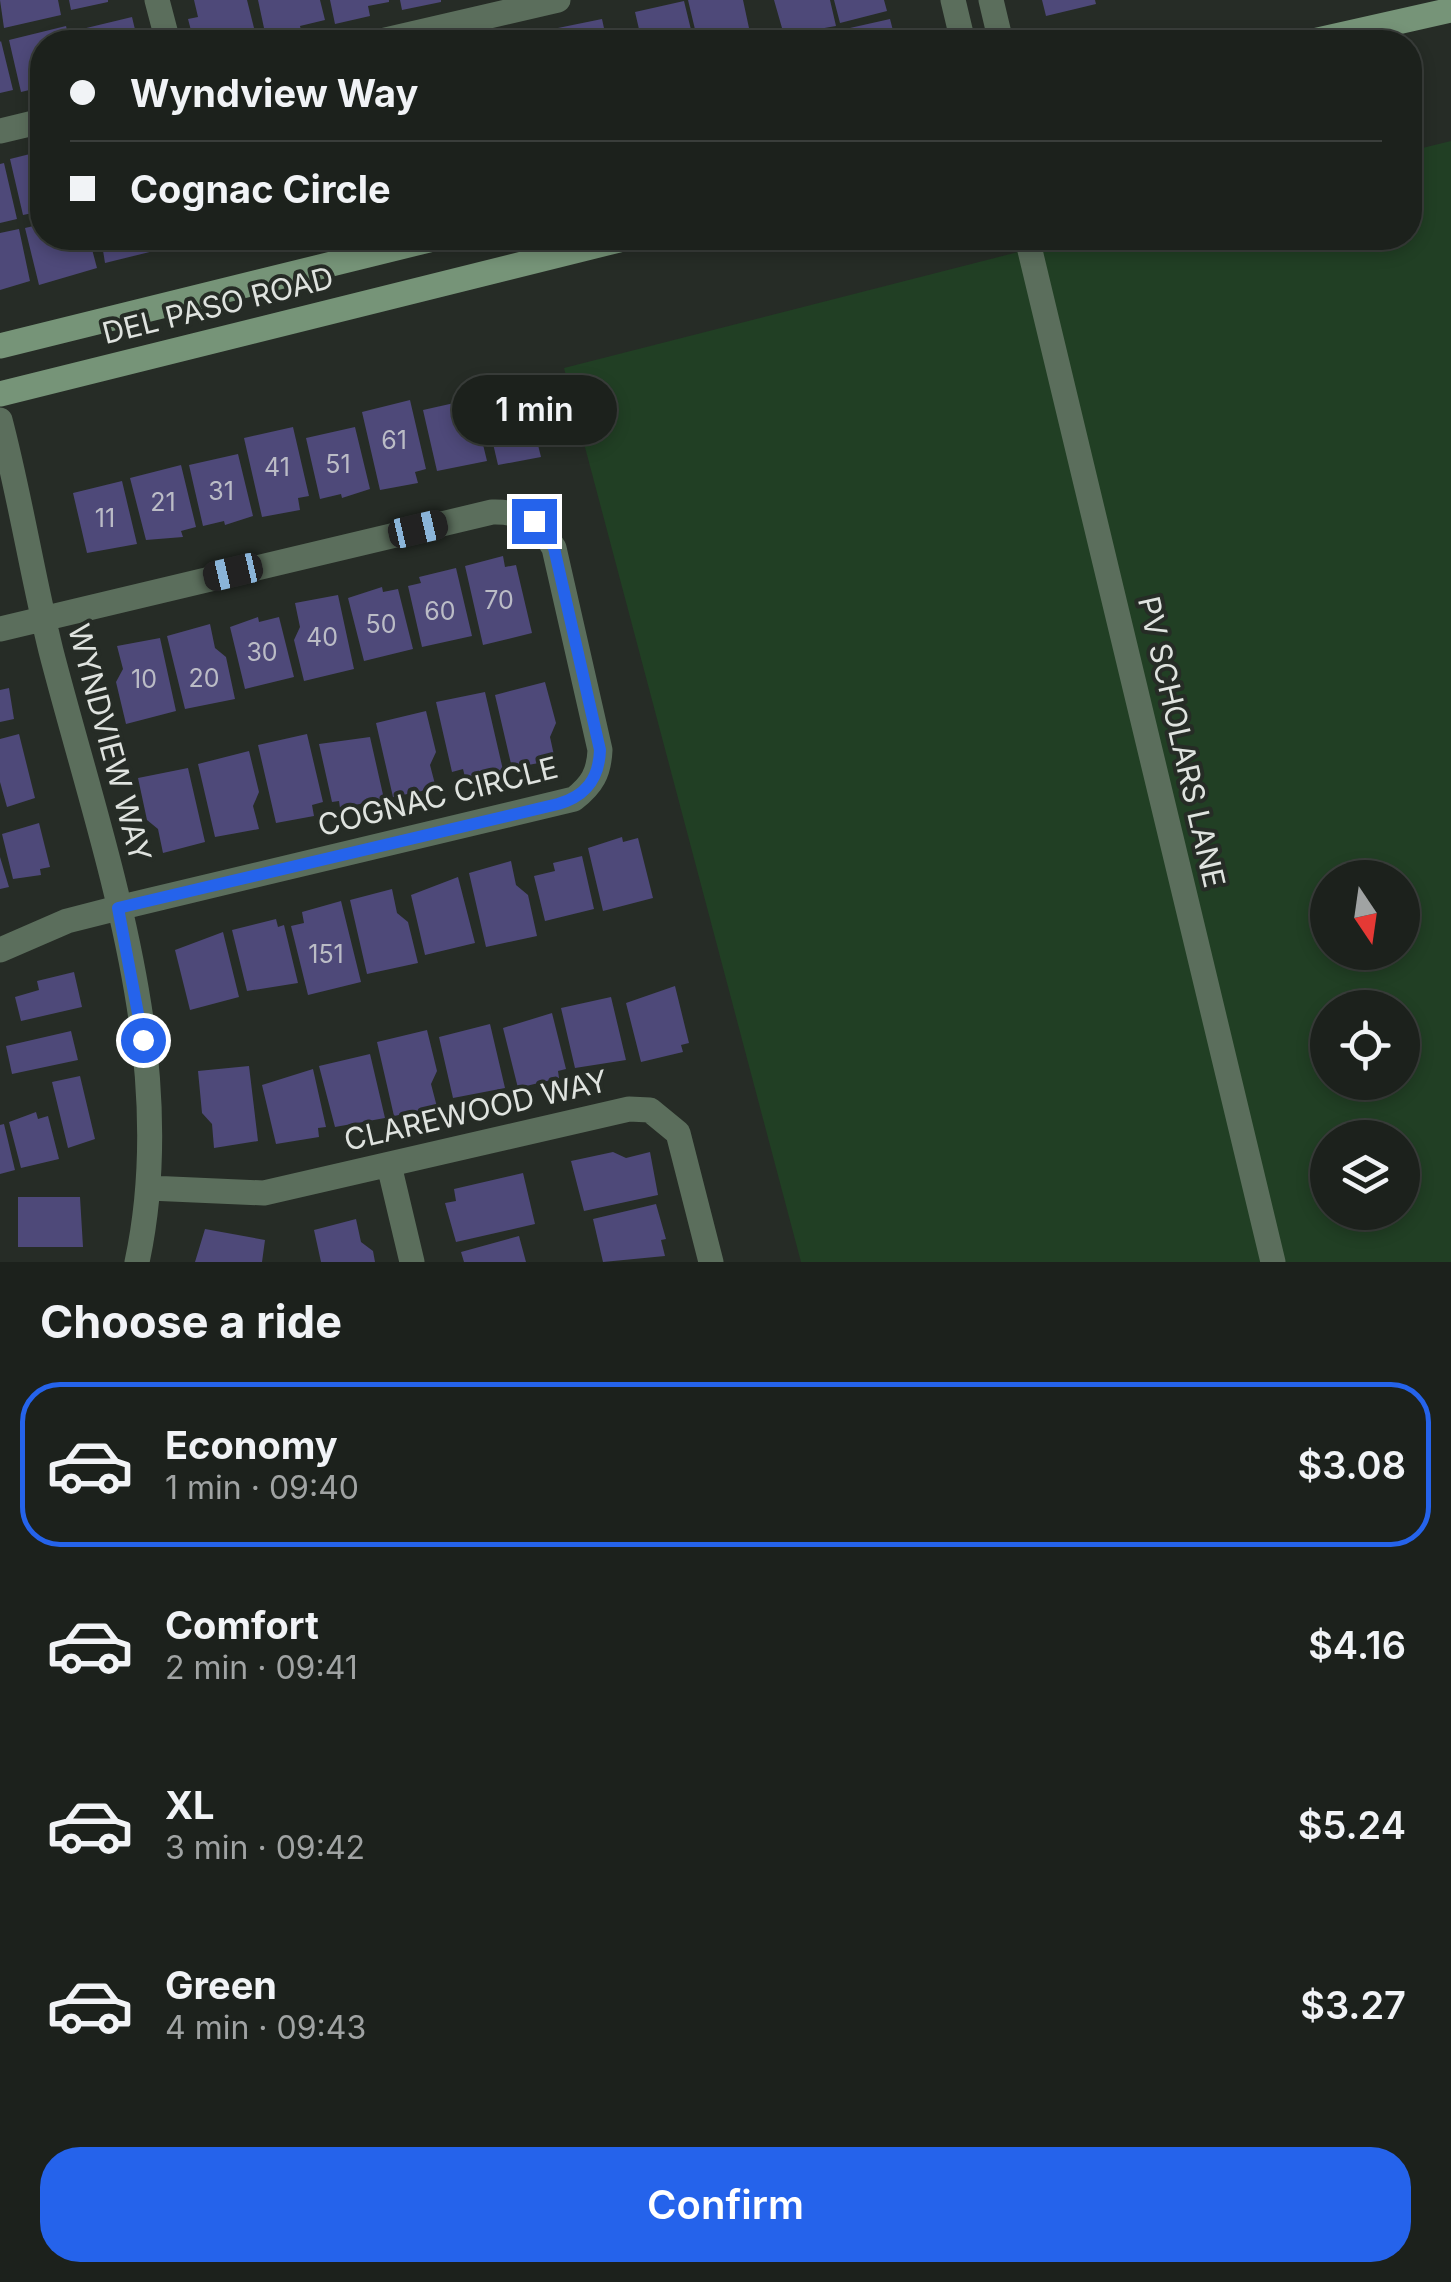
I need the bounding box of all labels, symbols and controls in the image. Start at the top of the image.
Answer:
text: Wyndview Way [130,70,418,116]
text: Cognac Circle [130,166,391,212]
street label: DEL PASO ROAD [98,259,337,351]
callout: 1 min [452,376,616,446]
text: 1 min [495,390,574,429]
house number: 61 [381,425,407,455]
house number: 51 [325,449,351,479]
house number: 41 [264,452,290,482]
house number: 31 [208,476,234,506]
house number: 21 [150,487,176,517]
route end [512,499,557,544]
house number: 11 [95,503,115,533]
car [385,508,451,550]
car [200,551,266,593]
house number: 70 [484,585,514,615]
street label: PV SCHOLARS LANE [1131,593,1233,891]
house number: 60 [424,596,456,626]
house number: 50 [366,609,396,639]
street label: WYNDVIEW WAY [61,620,159,866]
house number: 40 [306,622,338,652]
house number: 30 [246,637,278,667]
house number: 20 [188,663,220,693]
house number: 10 [131,664,157,694]
street label: COGNAC CIRCLE [314,749,561,843]
north arrow [1310,860,1420,970]
map controls [1310,860,1420,1230]
house number: 151 [308,939,344,969]
button: locate [1310,990,1420,1100]
route start [121,1018,166,1063]
street label: CLAREWOOD WAY [341,1062,611,1158]
button: layers [1310,1120,1420,1230]
text: Choose a ride [40,1294,342,1349]
icon: car [45,1420,135,1510]
text: Economy [165,1422,338,1468]
text: $3.08 [1297,1442,1406,1488]
text: 1 min · 09:40 [165,1468,359,1507]
icon: car [45,1600,135,1690]
text: Comfort [165,1602,319,1648]
text: $4.16 [1308,1622,1406,1668]
text: 2 min · 09:41 [165,1648,358,1687]
icon: car [45,1780,135,1870]
text: XL [165,1782,215,1828]
text: $5.24 [1298,1802,1406,1848]
text: 3 min · 09:42 [165,1828,365,1867]
icon: car [45,1960,135,2050]
text: Green [165,1962,277,2008]
text: $3.27 [1300,1982,1406,2028]
text: 4 min · 09:43 [165,2008,366,2047]
button: Confirm [40,2147,1411,2262]

